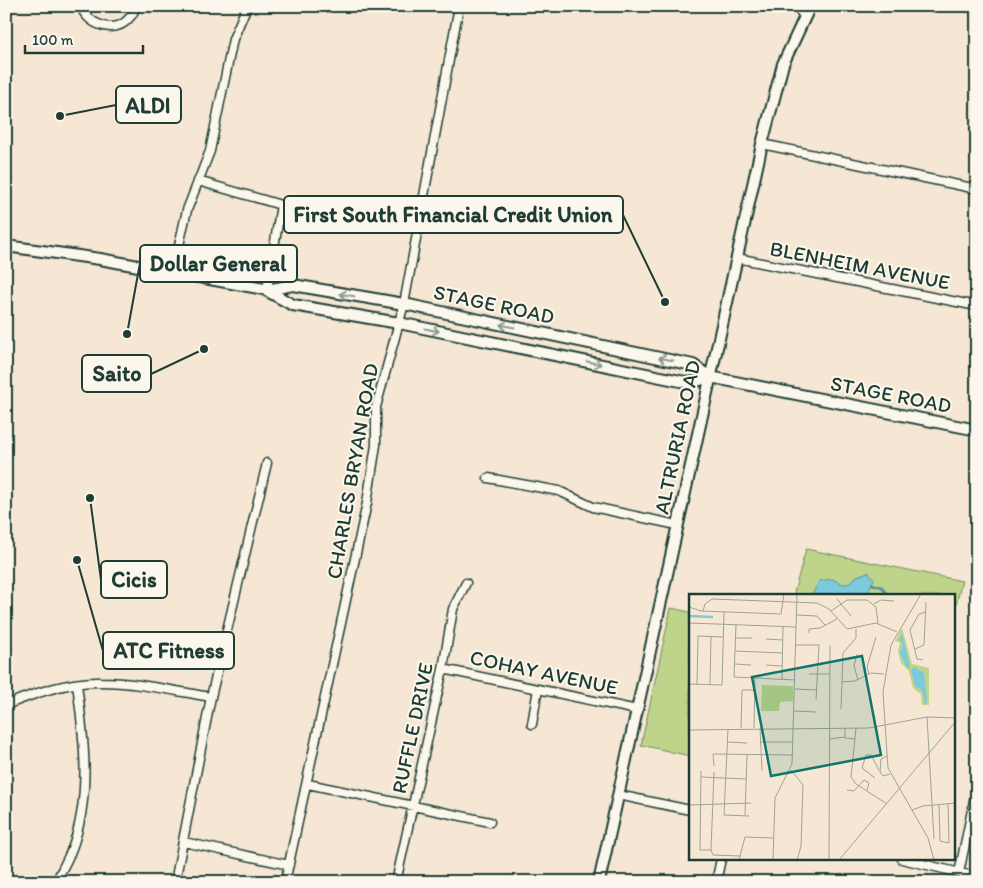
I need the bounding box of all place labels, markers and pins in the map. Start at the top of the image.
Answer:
callout: ALDI [116,86,181,123]
callout: First South Financial Credit Union [284,196,623,233]
callout: Dollar General [140,245,297,282]
callout: Saito [82,355,151,392]
callout: Cicis [101,561,167,598]
callout: ATC Fitness [103,632,234,669]

